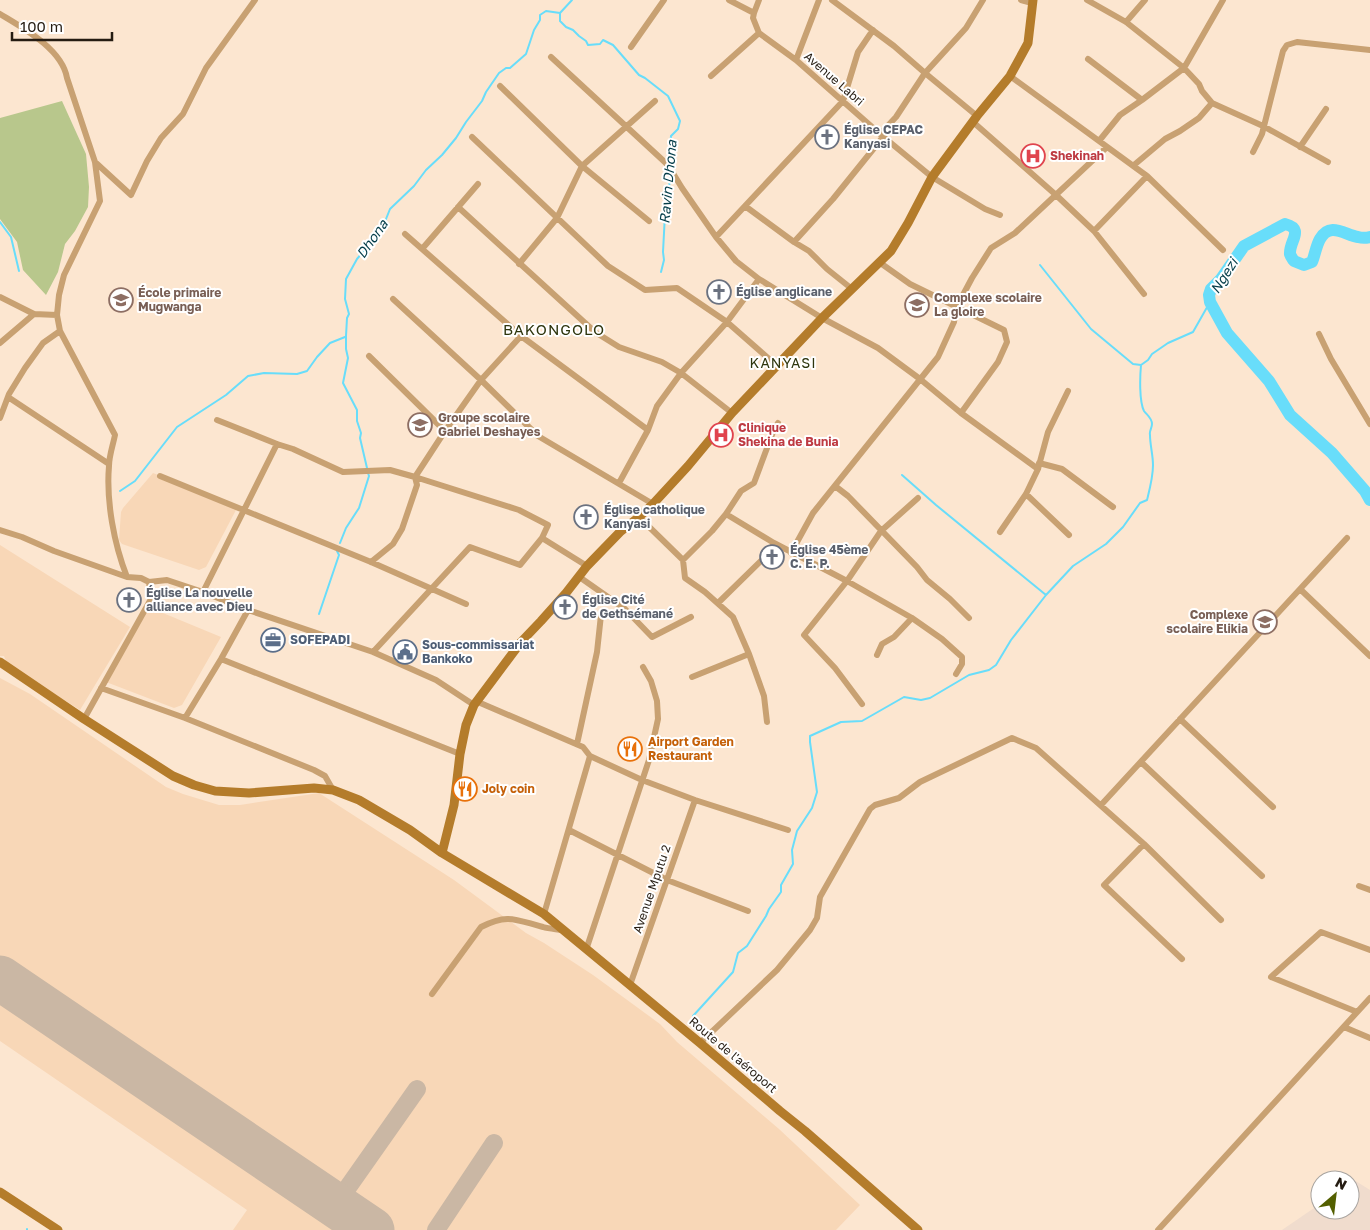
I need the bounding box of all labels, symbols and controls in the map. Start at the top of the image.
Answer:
scale bar [12,10,112,42]
text: 100 m [20,17,63,35]
street label: Avenue Labri [801,49,867,109]
place label: Église CEPAC Kanyasi [844,122,923,151]
church icon: Église CEPAC Kanyasi [814,124,840,150]
water label: Ravin Dhona [655,138,680,225]
hospital icon: Shekinah [1020,143,1046,169]
place label: Shekinah [1050,148,1104,163]
water label: Dhona [352,215,392,261]
water label: Ngezi [1206,253,1242,296]
church icon: Église anglicane [706,279,732,305]
place label: Église anglicane [736,284,832,299]
place label: École primaire Mugwanga [138,285,221,314]
school or university icon: École primaire Mugwanga [108,287,134,313]
place label: Complexe scolaire La gloire [934,290,1042,319]
school or university icon: Complexe scolaire La gloire [904,292,930,318]
district label: BAKONGOLO [503,320,605,338]
district label: KANYASI [749,354,817,371]
place label: Groupe scolaire Gabriel Deshayes [438,410,541,439]
school or university icon: Groupe scolaire Gabriel Deshayes [407,412,433,438]
place label: Clinique Shekina de Bunia [738,420,838,449]
hospital icon: Clinique Shekina de Bunia [708,422,734,448]
place label: Église catholique Kanyasi [604,502,705,531]
church icon: Église catholique Kanyasi [573,504,599,530]
place label: Église 45ème C. E. P. [790,542,868,571]
church icon: Église 45ème C. E. P. [759,544,785,570]
place label: Église La nouvelle alliance avec Dieu [146,585,253,614]
church icon: Église La nouvelle alliance avec Dieu [116,587,142,613]
place label: Église Cité de Gethsémané [582,592,673,621]
church icon: Église Cité de Gethsémané [552,594,578,620]
place label: Complexe scolaire Elikia [1166,607,1248,636]
school or university icon: Complexe scolaire Elikia [1252,609,1278,635]
office icon: SOFEPADI [260,627,286,653]
place label: SOFEPADI [290,632,350,647]
place label: Sous-commissariat Bankoko [422,637,534,666]
public building icon: Sous-commissariat Bankoko [392,639,418,665]
place label: Airport Garden Restaurant [648,734,734,763]
restaurant icon: Airport Garden Restaurant [617,736,643,762]
restaurant icon: Joly coin [452,776,478,802]
place label: Joly coin [482,781,535,796]
street label: Avenue Mputu 2 [629,843,674,935]
street label: Route de l'aéroport [686,1013,781,1096]
north arrow [1310,1170,1360,1220]
text: N [1333,1173,1350,1193]

